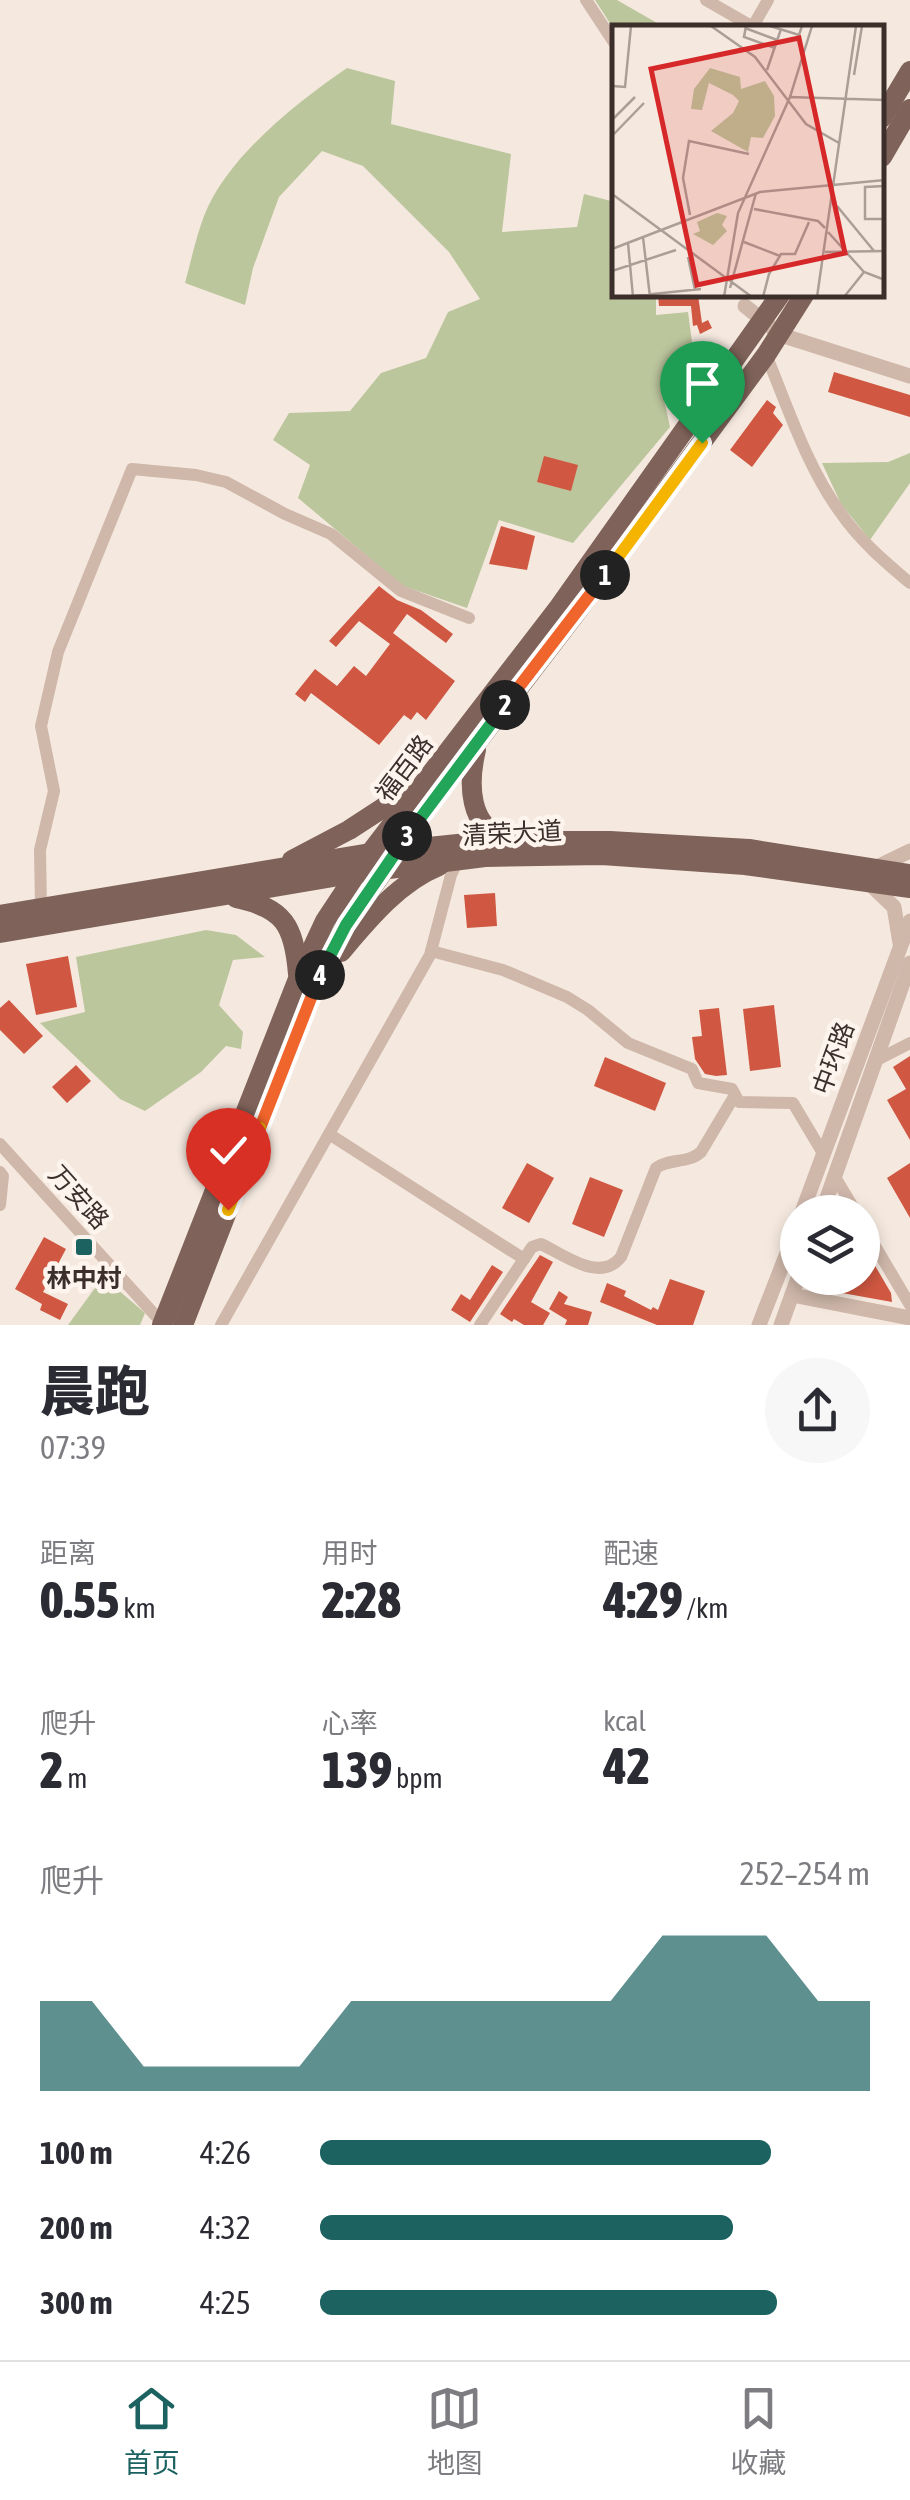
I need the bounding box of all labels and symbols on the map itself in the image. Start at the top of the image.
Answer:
inset map [612,25,885,298]
pin [660,341,745,444]
pin: 1 [580,550,630,600]
pin: 2 [480,680,530,730]
street label: 福百路 [370,730,438,806]
pin: 3 [382,811,432,861]
street label: 清荣大道 [461,816,563,850]
pin: 4 [295,950,345,1000]
street label: 中环路 [807,1018,859,1098]
pin [186,1108,271,1211]
street label: 万安路 [43,1160,115,1234]
marker: 林中村 [73,1236,95,1258]
place label: 林中村 [46,1264,122,1292]

